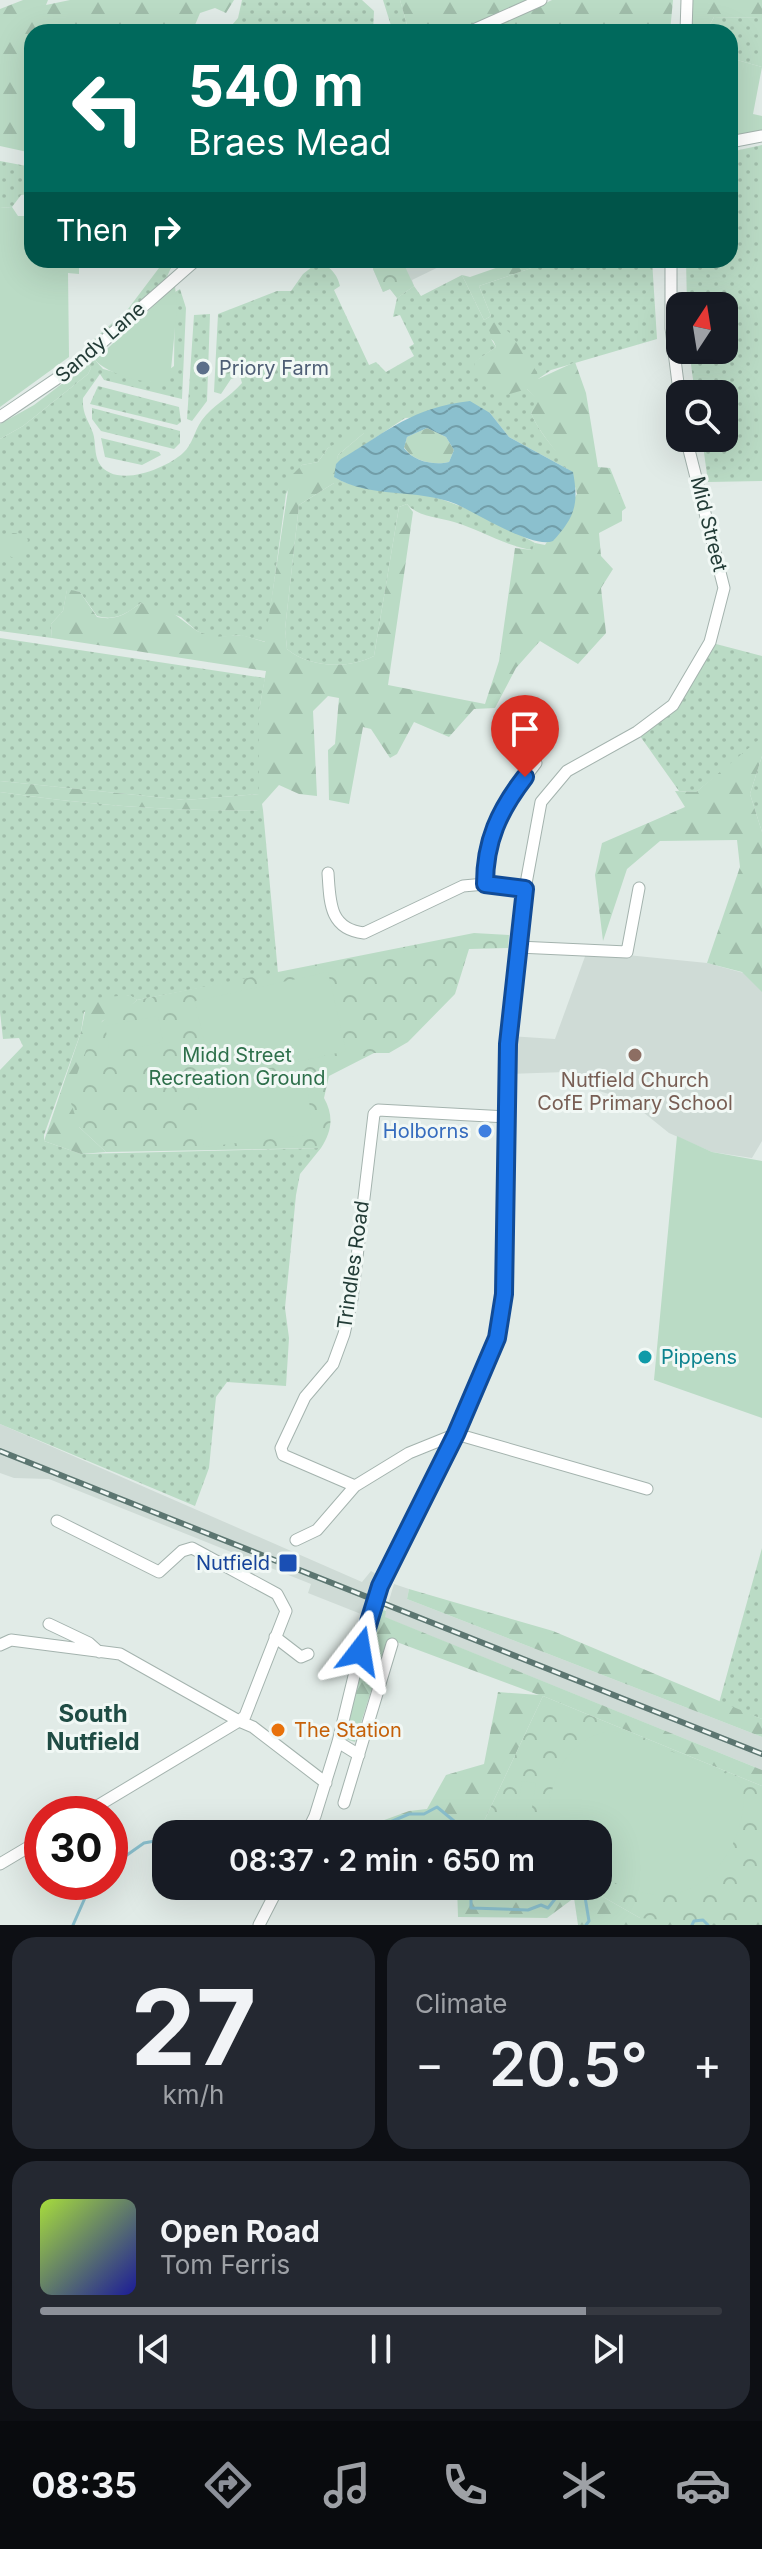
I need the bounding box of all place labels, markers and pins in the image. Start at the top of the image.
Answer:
place label: Priory Farm [219,356,329,380]
marker: Priory Farm [194,359,212,377]
pin [491,695,559,777]
marker: Nutfield Church CofE Primary School [626,1046,644,1064]
place label: Nutfield Church CofE Primary School [537,1068,733,1115]
place label: Holborns [383,1119,469,1143]
marker: Holborns [476,1122,494,1140]
place label: Pippens [661,1345,737,1369]
marker: Pippens [636,1348,654,1366]
place label: Nutfield [196,1551,270,1575]
marker: Nutfield [277,1552,299,1574]
place label: The Station [294,1718,402,1742]
marker: The Station [269,1721,287,1739]

